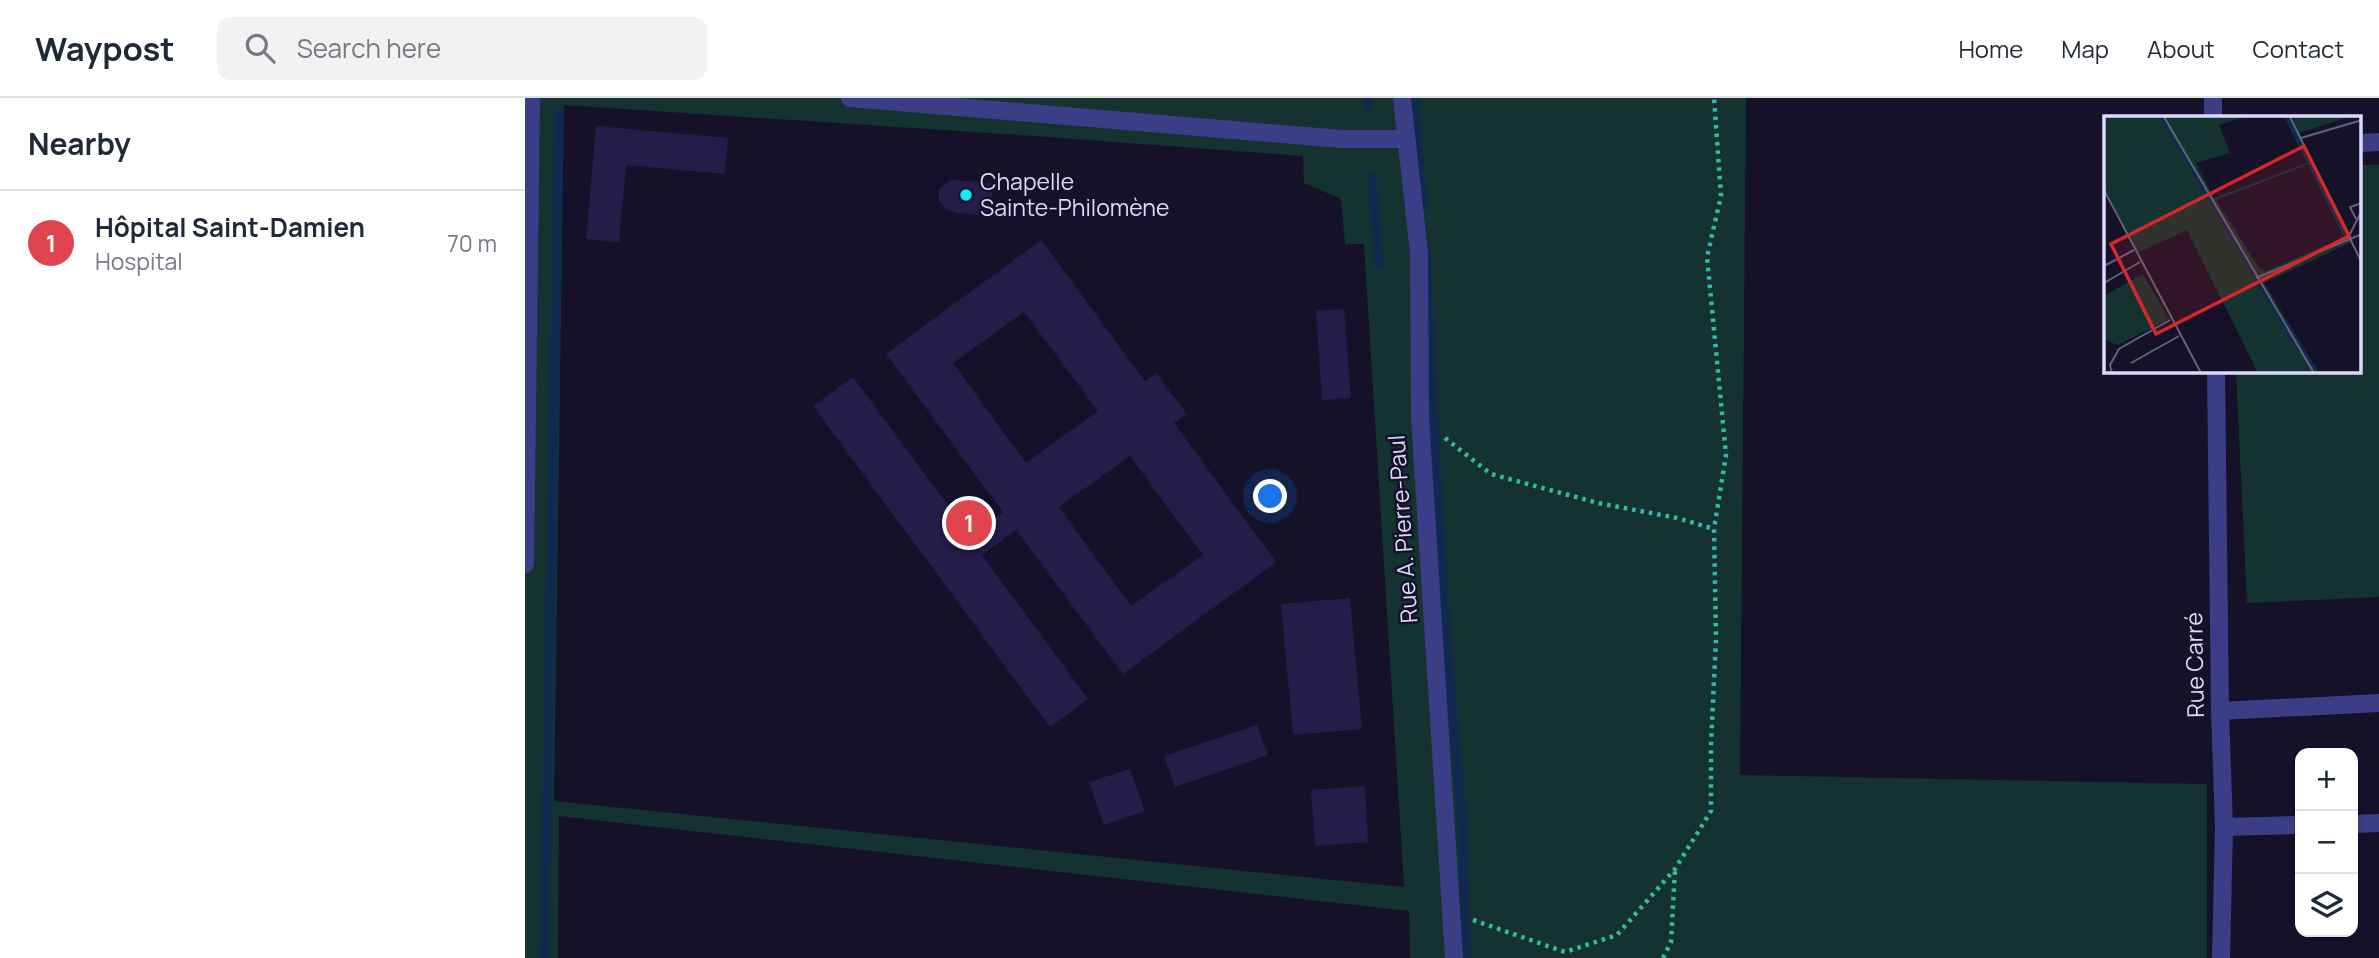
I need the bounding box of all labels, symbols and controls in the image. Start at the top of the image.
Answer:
search box [217,17,707,80]
text: Waypost [35,26,175,71]
icon: search [241,29,279,67]
text: Search here [297,30,441,66]
text: Home [1958,32,2023,65]
text: Map [2061,32,2109,65]
text: About [2147,32,2215,65]
text: Contact [2253,32,2344,65]
inset map [2104,116,2361,373]
text: Nearby [28,123,131,164]
place label: Chapelle Sainte-Philomène [980,165,1169,223]
marker: Chapelle Sainte-Philomène [958,187,974,203]
text: Hôpital Saint-Damien [95,209,365,245]
text: 1 [46,227,56,259]
text: 70 m [447,227,497,259]
text: Hospital [95,245,183,277]
street label: Rue A. Pierre-Paul [1379,434,1425,624]
your location [1253,479,1287,513]
pin: 1 [946,497,992,549]
street label: Rue Carré [2177,612,2211,718]
map controls [2295,748,2358,937]
button: + [2295,748,2358,811]
button: − [2295,811,2358,874]
button: layers [2295,874,2358,937]

